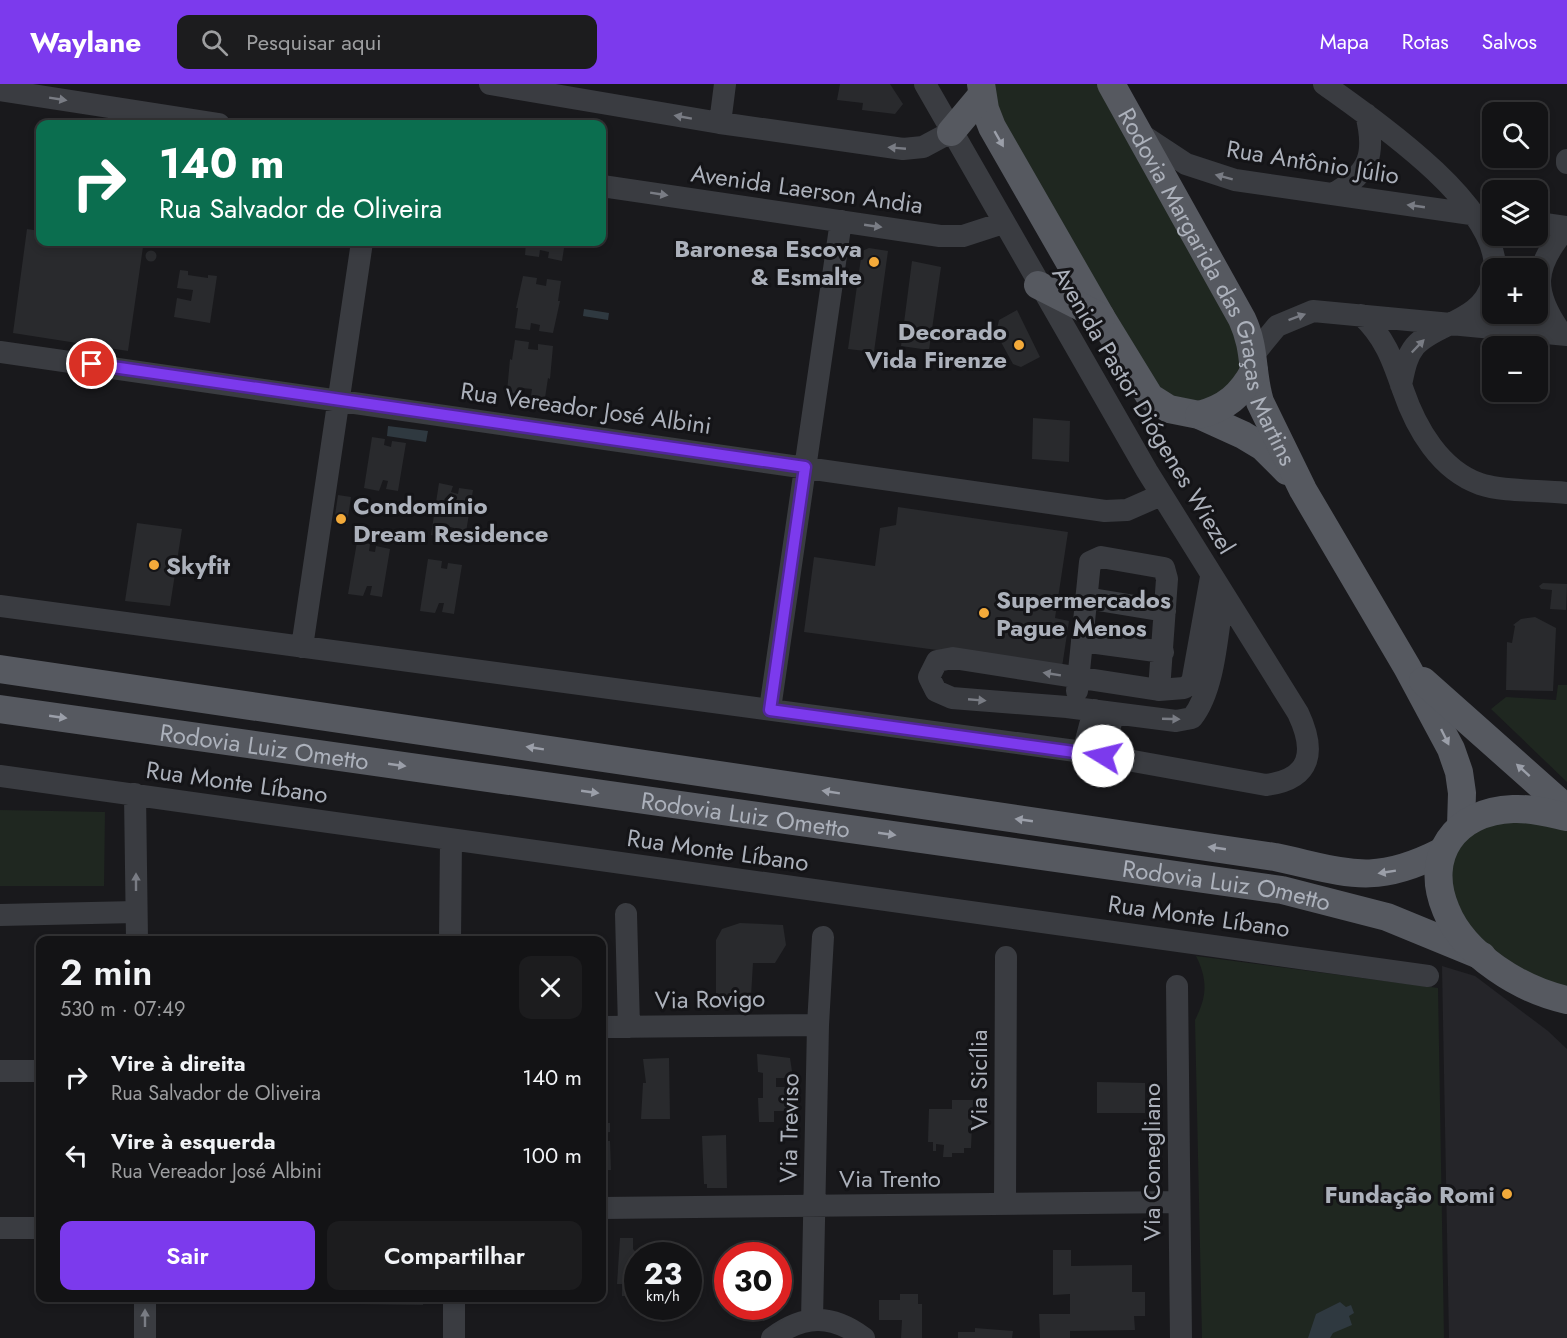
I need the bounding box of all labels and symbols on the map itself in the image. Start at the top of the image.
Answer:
one-way arrow [48,95,67,104]
street label: Rodovia Margarida das Graças Martins [1110,101,1306,471]
one-way arrow [673,112,692,121]
one-way arrow [994,131,1005,147]
street label: Rua Antônio Júlio [1224,131,1402,193]
one-way arrow [887,143,906,153]
street label: Avenida Laerson Andia [689,155,925,223]
one-way arrow [1214,171,1233,181]
one-way arrow [650,190,669,199]
one-way arrow [1407,201,1426,210]
one-way arrow [864,222,883,231]
place label: Baronesa Escova & Esmalte [674,231,862,294]
marker: Baronesa Escova & Esmalte [867,255,881,269]
street label: Avenida Pastor Diógenes Wiezel [1044,259,1244,561]
one-way arrow [1288,311,1306,321]
place label: Decorado Vida Firenze [864,314,1007,377]
pin [66,338,117,389]
marker: Decorado Vida Firenze [1012,338,1026,352]
one-way arrow [1411,338,1425,353]
street label: Rua Vereador José Albini [458,373,714,443]
place label: Condomínio Dream Residence [353,488,548,551]
marker: Condomínio Dream Residence [334,512,348,526]
place label: Skyfit [166,548,231,583]
marker: Skyfit [147,558,161,572]
place label: Supermercados Pague Menos [996,582,1171,645]
marker: Supermercados Pague Menos [977,606,991,620]
one-way arrow [1042,669,1061,678]
one-way arrow [968,695,987,705]
one-way arrow [49,713,68,722]
street label: Rodovia Luiz Ometto [158,714,371,778]
one-way arrow [1162,715,1181,724]
position arrow [1071,724,1135,788]
one-way arrow [1440,729,1450,746]
one-way arrow [525,743,544,752]
street label: Rua Monte Líbano [144,752,330,812]
one-way arrow [387,761,406,770]
one-way arrow [1516,764,1531,777]
street label: Rodovia Luiz Ometto [639,782,852,846]
one-way arrow [580,788,599,797]
one-way arrow [822,788,841,797]
one-way arrow [1015,816,1034,825]
street label: Rua Monte Líbano [625,820,811,880]
one-way arrow [877,830,896,839]
one-way arrow [1208,844,1227,853]
street label: Rodovia Luiz Ometto [1120,850,1334,919]
one-way arrow [1377,868,1396,877]
one-way arrow [131,873,141,892]
street label: Rua Monte Líbano [1106,886,1292,946]
street label: Via Rovigo [654,981,766,1017]
street label: Via Sicília [961,1029,996,1131]
street label: Via Treviso [771,1073,807,1183]
street label: Via Conegliano [1134,1083,1169,1241]
street label: Via Trento [839,1161,941,1196]
place label: Fundação Romi [1325,1177,1495,1212]
marker: Fundação Romi [1500,1187,1514,1201]
speed limit sign: 30 [714,1242,792,1320]
one-way arrow [140,1308,150,1327]

